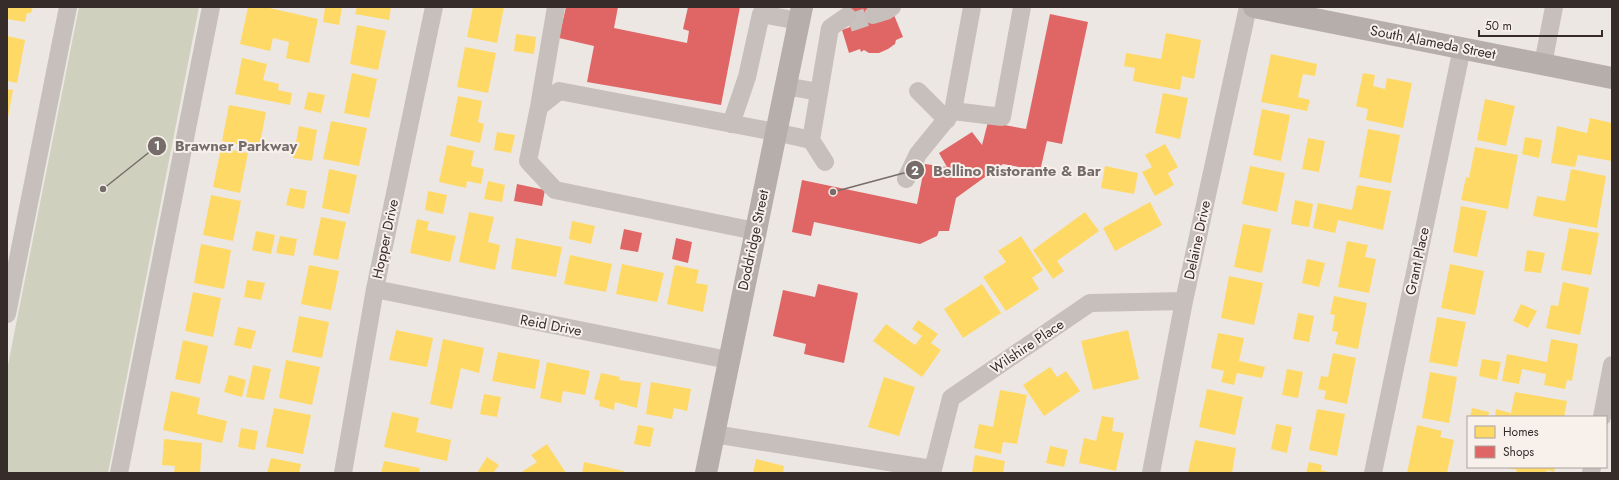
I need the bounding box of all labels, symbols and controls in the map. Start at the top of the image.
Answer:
scale bar [1479,12,1602,38]
text: 50 m [1485,17,1512,35]
street label: South Alameda Street [1369,20,1498,64]
callout: Brawner Parkway [147,133,306,160]
text: Brawner Parkway [175,135,298,157]
text: 1 [154,137,160,155]
callout: Bellino Ristorante & Bar [905,157,1109,184]
text: Bellino Ristorante & Bar [933,160,1102,182]
text: 2 [911,162,919,180]
street label: Doddridge Street [733,187,774,292]
street label: Hopper Drive [367,197,403,281]
street label: Delaine Drive [1179,199,1215,281]
street label: Grant Place [1400,225,1434,297]
street label: Reid Drive [519,309,583,341]
street label: Wilshire Place [986,314,1068,378]
legend [1467,416,1607,468]
text: Homes [1503,423,1539,441]
text: Shops [1503,443,1534,461]

